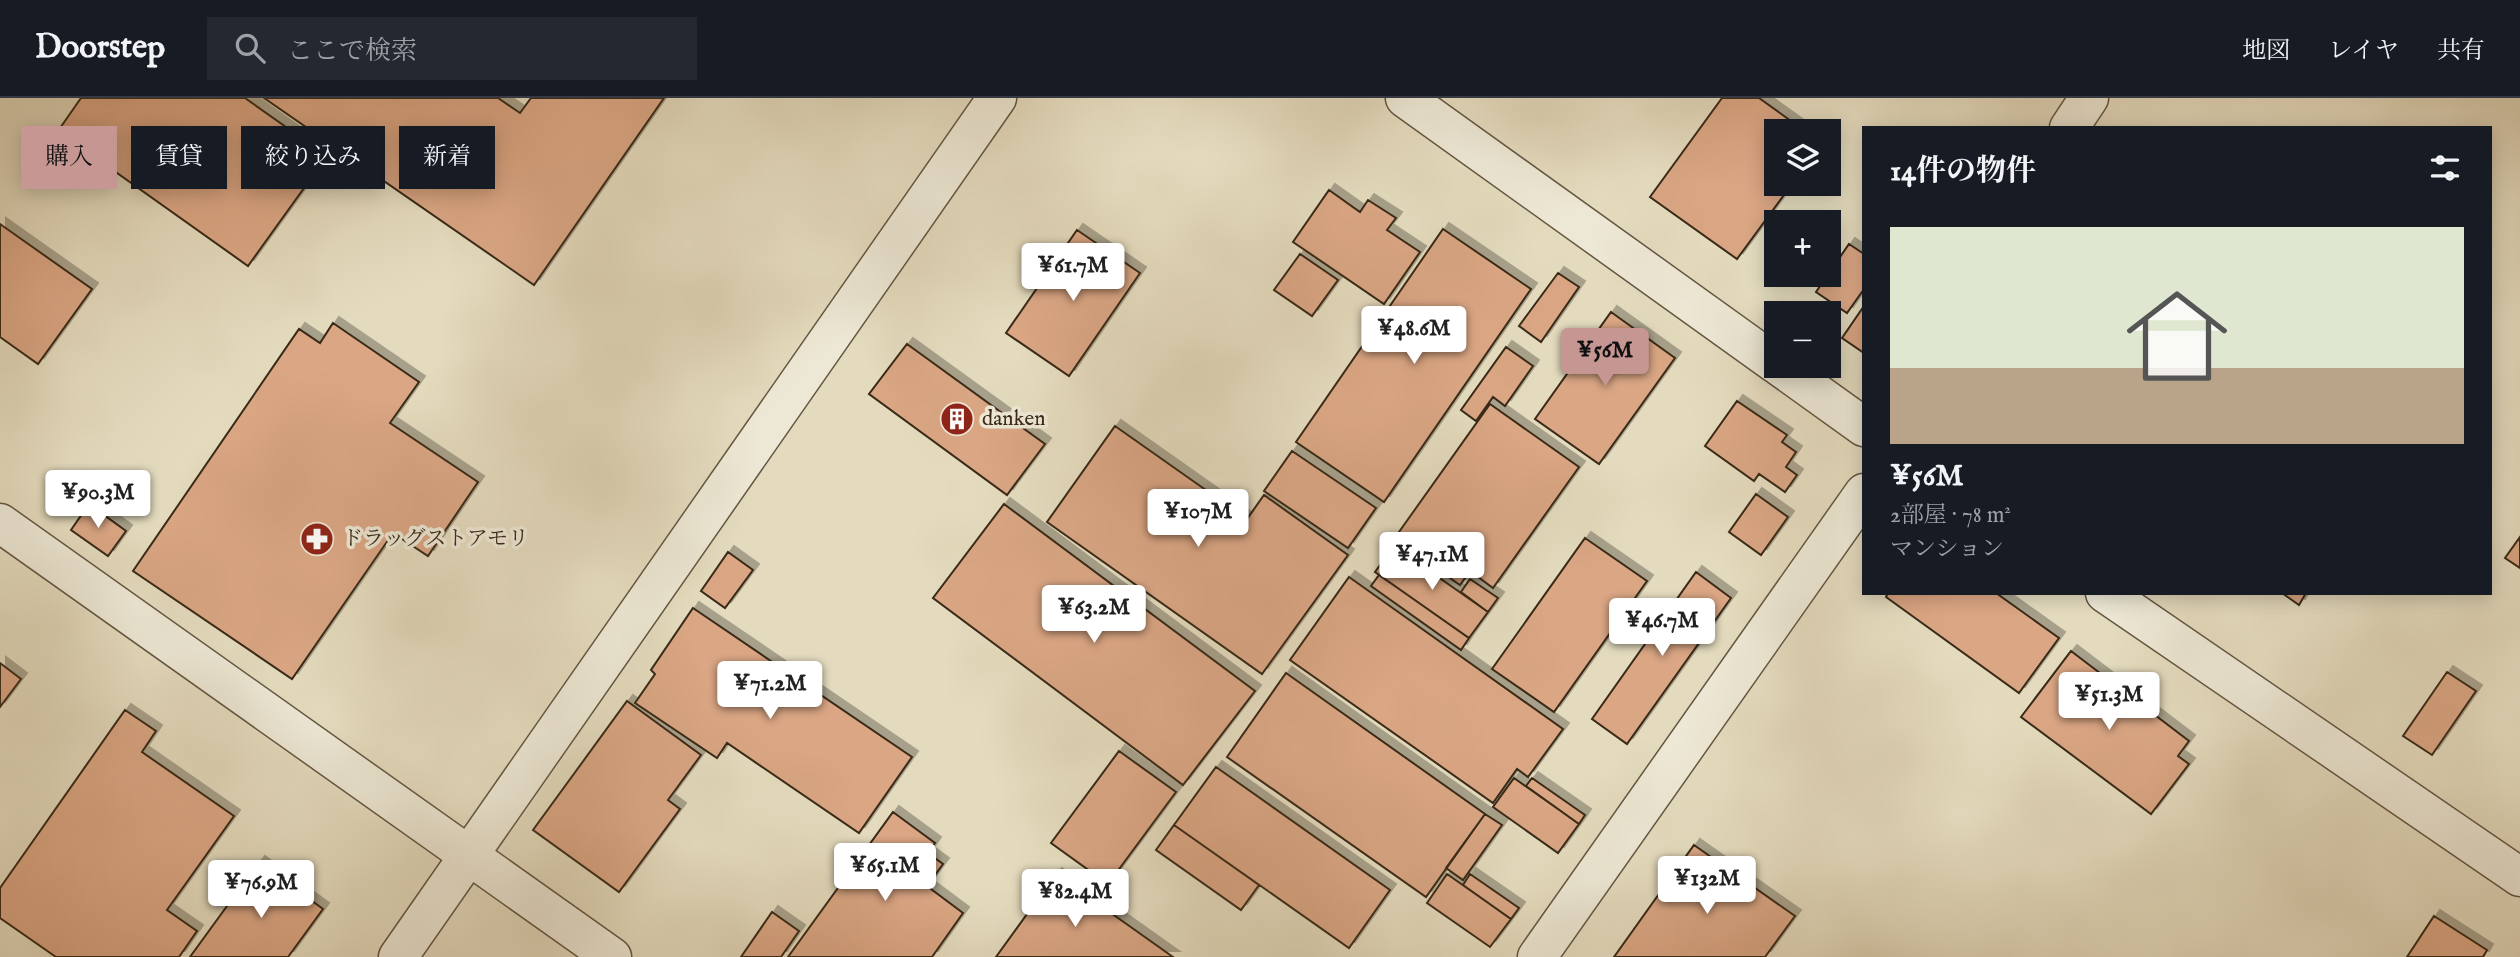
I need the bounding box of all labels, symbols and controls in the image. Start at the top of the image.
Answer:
search box [207,17,697,80]
text: Doorstep [35,27,165,69]
icon: search [231,29,269,67]
text: ここで検索 [287,35,417,68]
text: 地図 [2242,36,2290,67]
text: レイヤ [2328,36,2399,67]
text: 共有 [2437,36,2485,67]
map controls [1764,119,1841,378]
button: layers [1764,119,1841,196]
chip: 購入 [21,126,117,189]
chip: 賃貸 [131,126,227,189]
chip: 絞り込み [241,126,385,189]
chip: 新着 [399,126,495,189]
icon: filters [2426,149,2464,187]
text: 14件の物件 [1890,153,2036,191]
button: + [1764,210,1841,287]
pin: ¥61.7M [1016,244,1130,303]
text: ¥61.7M [1037,251,1109,280]
icon: home [2114,273,2240,399]
button: − [1764,301,1841,378]
pin: ¥48.6M [1357,306,1471,366]
text: ¥48.6M [1377,314,1451,343]
pin: ¥56M [1564,328,1646,388]
text: ¥56M [1577,336,1633,365]
building icon: danken [938,400,976,438]
place label: danken [982,406,1045,433]
text: ¥56M [1890,458,1964,496]
pin: ¥90.3M [41,470,155,530]
text: ¥90.3M [61,478,135,507]
pin: ¥107M [1149,490,1247,549]
text: ¥107M [1164,497,1232,526]
text: 2部屋 · 78 m² [1890,501,2011,530]
pharmacy icon: ドラッグストアモリ [298,520,336,558]
place label: ドラッグストアモリ [342,526,529,553]
pin: ¥47.1M [1375,532,1489,592]
text: マンション [1890,535,2004,564]
text: ¥47.1M [1395,540,1469,569]
pin: ¥63.2M [1037,586,1151,645]
text: ¥63.2M [1058,593,1130,622]
pin: ¥46.7M [1605,598,1719,658]
text: ¥46.7M [1625,606,1699,635]
pin: ¥71.2M [713,662,827,721]
text: ¥71.2M [733,669,807,698]
pin: ¥51.3M [2052,672,2166,732]
text: ¥51.3M [2075,680,2143,709]
pin: ¥65.1M [828,844,942,903]
text: ¥65.1M [850,851,920,880]
pin: ¥132M [1658,856,1756,916]
pin: ¥76.9M [204,860,318,920]
text: ¥132M [1674,864,1740,893]
text: ¥76.9M [224,868,298,897]
pin: ¥82.4M [1018,870,1132,929]
text: ¥82.4M [1038,877,1112,906]

